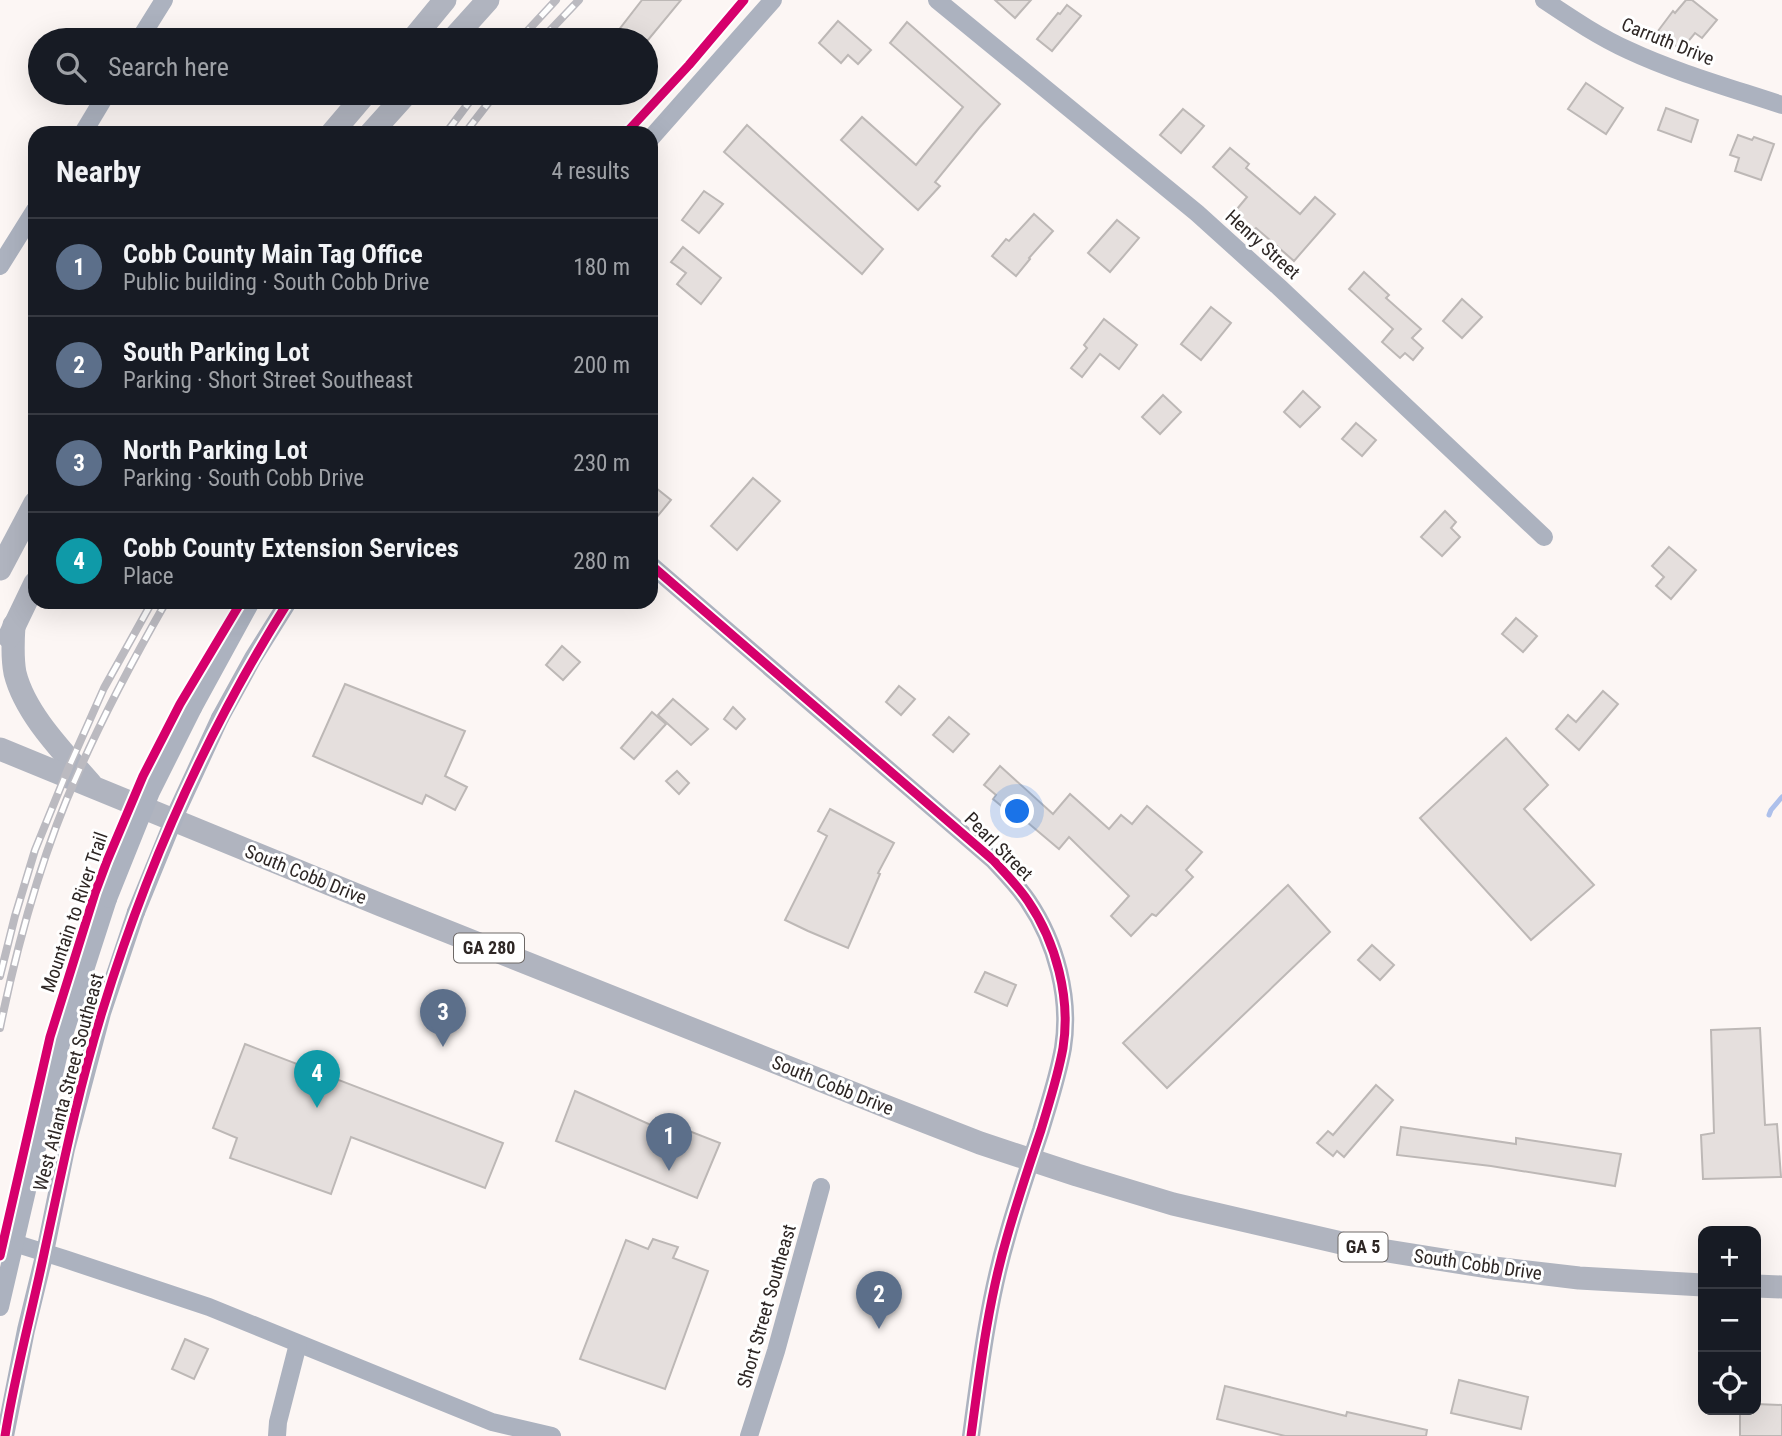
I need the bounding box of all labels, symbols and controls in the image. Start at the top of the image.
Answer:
street label: Carruth Drive [1618,13,1717,70]
search box [28,28,658,105]
icon: search [52,48,90,86]
text: Search here [108,52,229,82]
text: Nearby [56,154,141,189]
text: 4 results [552,158,630,185]
street label: Henry Street [1221,205,1305,284]
text: Cobb County Main Tag Office [123,239,423,269]
text: 1 [73,254,85,281]
text: 180 m [573,254,630,281]
text: Public building · South Cobb Drive [123,269,429,296]
text: South Parking Lot [123,337,309,367]
text: 2 [73,352,85,379]
text: 200 m [573,352,630,379]
text: Parking · Short Street Southeast [123,367,413,394]
text: North Parking Lot [123,435,308,465]
text: 3 [73,450,85,477]
text: 230 m [573,450,630,477]
text: Parking · South Cobb Drive [123,465,364,492]
text: Cobb County Extension Services [123,533,459,563]
text: 4 [73,548,85,575]
text: 280 m [573,548,630,575]
text: Place [123,563,173,590]
your location [1000,794,1034,828]
street label: Pearl Street [960,807,1038,885]
street label: Mountain to River Trail [36,829,113,995]
street label: South Cobb Drive [242,840,370,909]
road number: GA 280 [454,933,524,962]
street label: West Atlanta Street Southeast [28,971,109,1194]
pin: 3 [420,989,466,1047]
pin: 4 [294,1050,340,1108]
street label: South Cobb Drive [769,1051,897,1120]
pin: 1 [646,1113,692,1171]
street label: Short Street Southeast [732,1222,801,1391]
map controls [1698,1226,1761,1415]
button: + [1698,1226,1761,1289]
road number: GA 5 [1338,1232,1388,1262]
street label: South Cobb Drive [1412,1244,1544,1285]
pin: 2 [856,1271,902,1329]
button: − [1698,1289,1761,1352]
button: locate [1698,1352,1761,1415]

